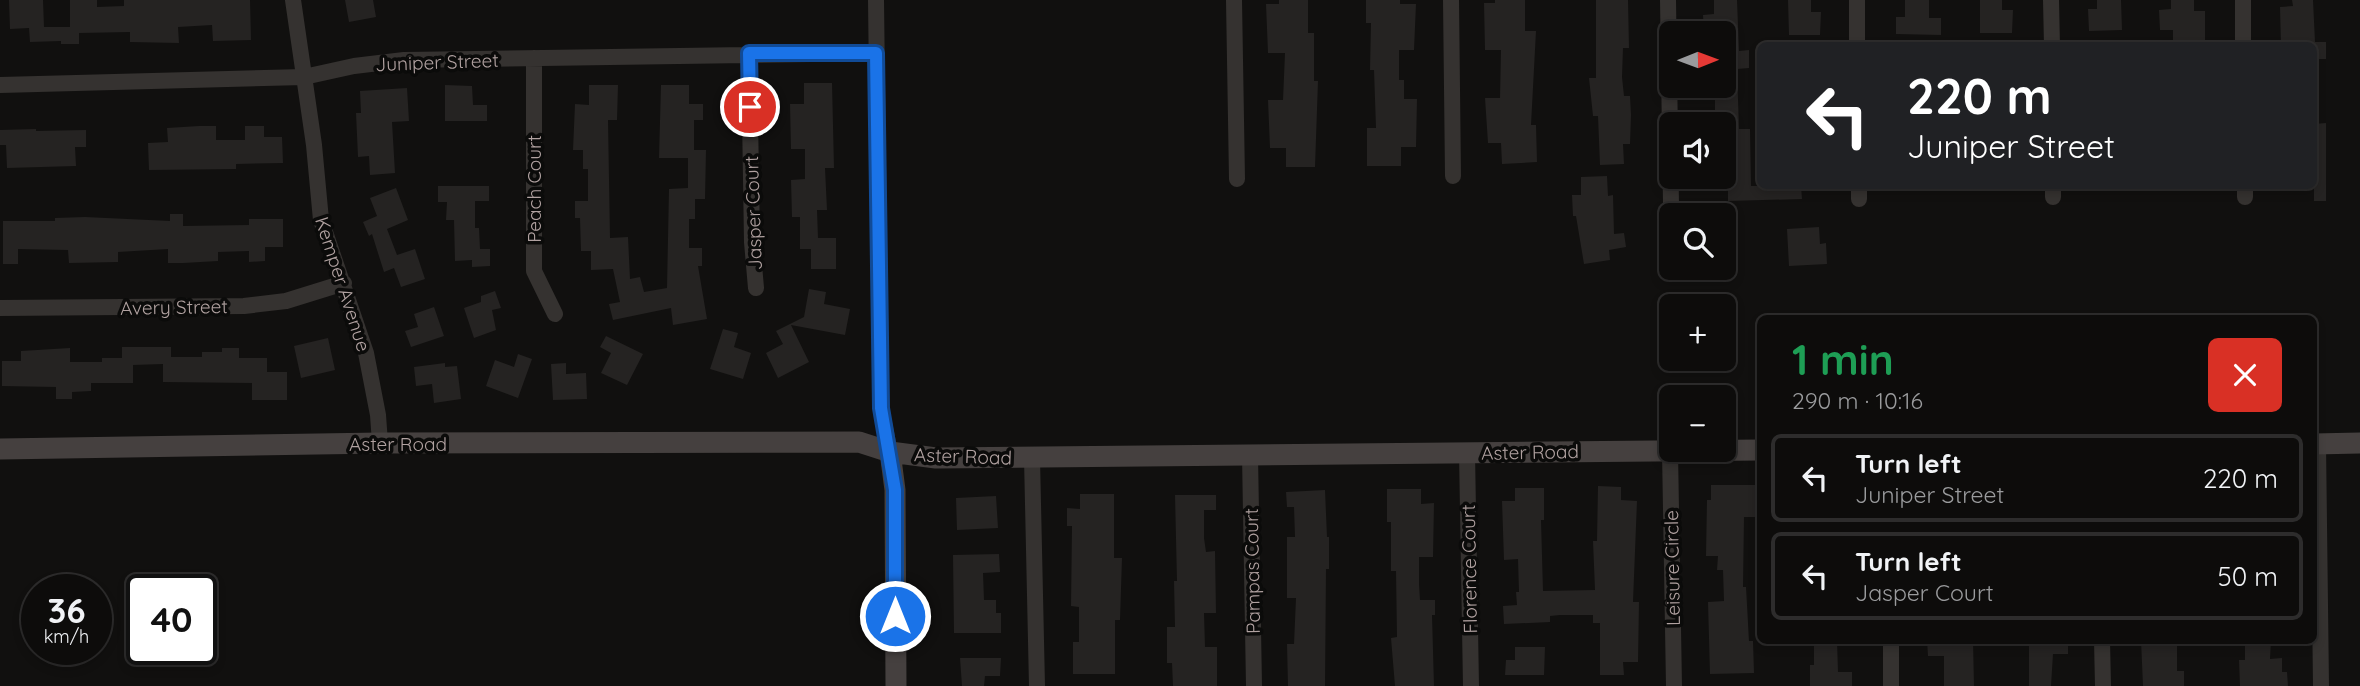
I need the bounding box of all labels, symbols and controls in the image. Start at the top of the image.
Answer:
north arrow [1659,21,1736,98]
map controls [1659,21,1736,462]
street label: Juniper Street [375,48,499,76]
text: 220 m [1907,65,2052,126]
icon: left [1792,70,1883,161]
pin [720,77,780,137]
icon: arrive [731,88,769,126]
button: sound [1659,112,1736,189]
text: Juniper Street [1907,126,2115,166]
street label: Peach Court [522,135,546,243]
street label: Jasper Court [739,155,767,271]
button: search [1659,203,1736,280]
street label: Kemper Avenue [310,214,376,354]
street label: Avery Street [120,294,228,320]
button: + [1659,294,1736,371]
text: 1 min [1792,333,1894,386]
button: close [2208,338,2282,412]
button: − [1659,385,1736,462]
text: 290 m · 10:16 [1792,386,1923,415]
street label: Aster Road [349,432,447,456]
street label: Aster Road [1481,439,1579,465]
street label: Aster Road [914,442,1012,470]
text: Turn left [1855,447,1962,480]
icon: left [1796,459,1834,497]
text: 220 m [2203,462,2278,495]
text: Juniper Street [1855,480,2004,509]
street label: Florence Court [1456,504,1482,634]
street label: Pampas Court [1239,508,1265,634]
street label: Leisure Circle [1659,510,1685,626]
text: Turn left [1855,545,1962,578]
icon: left [1796,557,1834,595]
text: 50 m [2218,560,2278,593]
speed limit sign: 40 [126,574,217,665]
text: Jasper Court [1855,578,1994,607]
position arrow [858,579,932,653]
text: 36 [47,588,86,632]
text: km/h [44,625,89,648]

